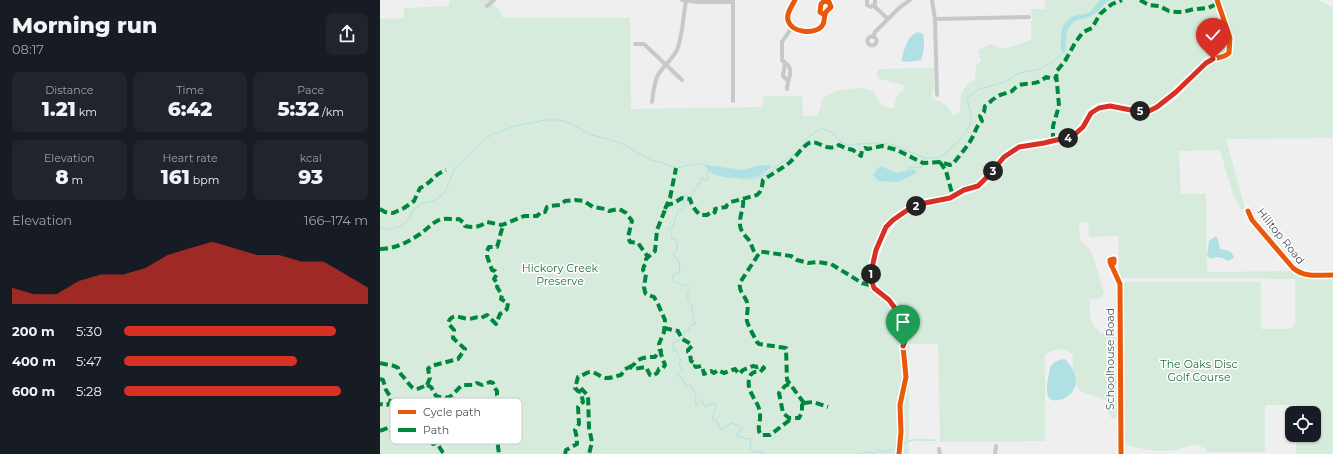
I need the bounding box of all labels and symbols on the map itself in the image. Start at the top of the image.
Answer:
pin [1196,18,1230,59]
pin: 5 [1130,101,1150,121]
pin: 4 [1058,128,1078,148]
pin: 3 [983,161,1003,181]
pin: 2 [906,196,926,216]
street label: Hilltop Road [1254,205,1308,267]
park label: Hickory Creek Preserve [522,261,599,288]
pin: 1 [861,264,881,284]
pin [886,305,920,346]
street label: Schoolhouse Road [1103,308,1117,410]
park label: The Oaks Disc Golf Course [1160,357,1238,384]
legend [390,398,522,444]
text: Cycle path [423,405,481,419]
text: Path [423,423,449,437]

